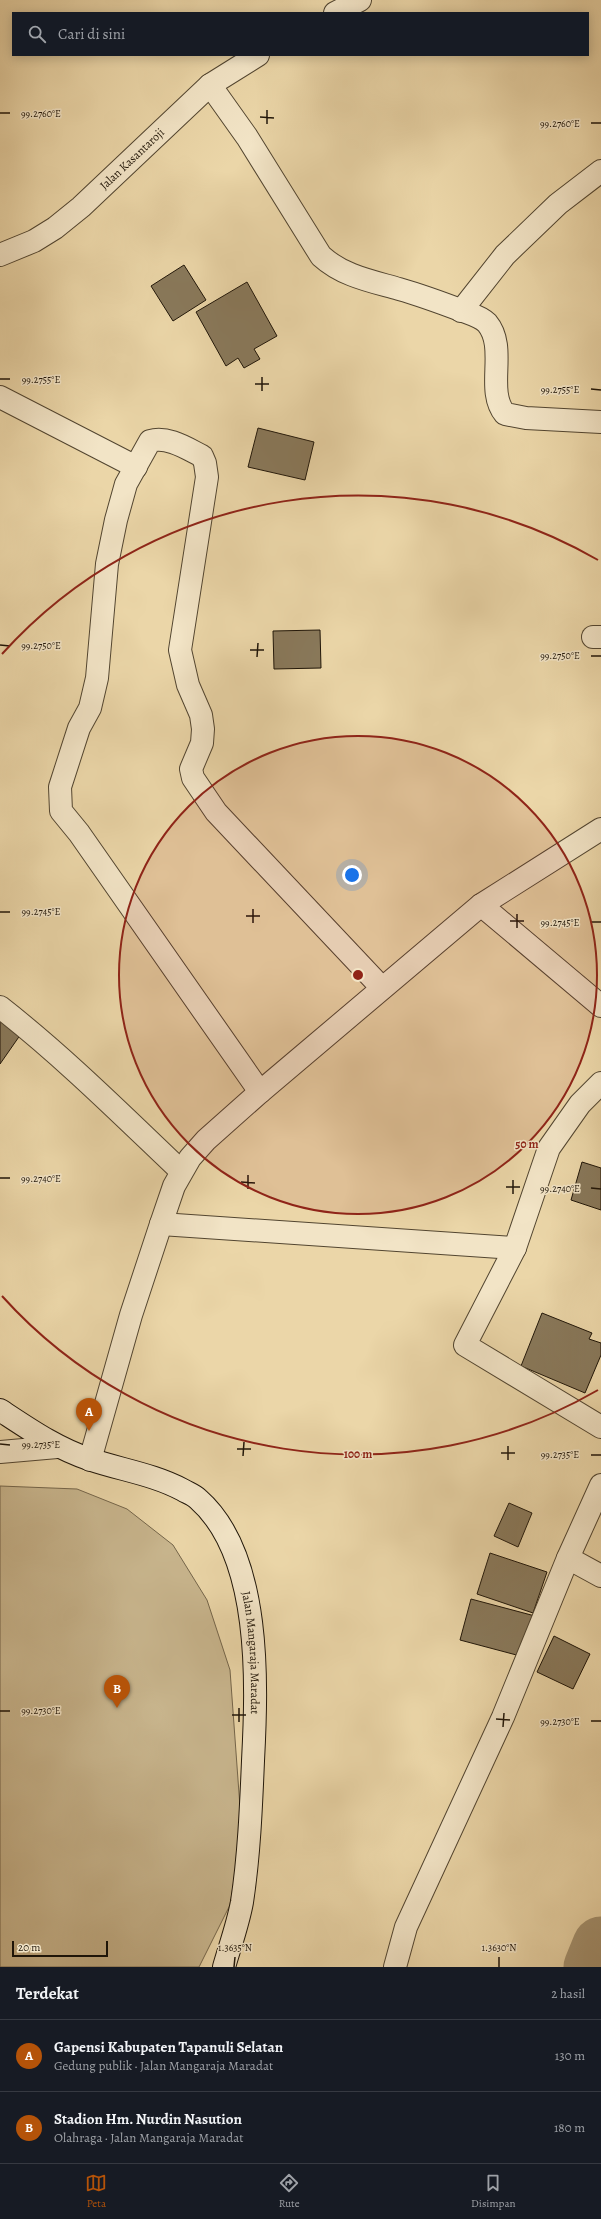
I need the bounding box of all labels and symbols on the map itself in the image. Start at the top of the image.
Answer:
text: 99.2760°E [21,107,61,120]
text: 99.2760°E [540,117,580,130]
street label: Jalan Kasantaroji [96,124,168,193]
text: 99.2755°E [22,373,60,386]
text: 99.2755°E [541,383,579,396]
text: 99.2750°E [21,639,61,652]
text: 99.2750°E [540,649,580,662]
your location [342,865,362,885]
text: 99.2745°E [22,905,61,918]
text: 99.2745°E [541,916,580,929]
centre of rings [351,968,365,982]
text: 50 m [515,1136,539,1152]
text: 99.2740°E [21,1172,61,1185]
text: 99.2740°E [540,1182,580,1195]
pin: A [76,1398,102,1431]
text: 99.2735°E [22,1438,60,1451]
text: 100 m [344,1446,372,1462]
text: 99.2735°E [541,1448,579,1461]
street label: Jalan Mangaraja Maradat [238,1590,263,1715]
pin: B [104,1675,130,1708]
text: 99.2730°E [21,1704,61,1717]
text: 99.2730°E [540,1715,580,1728]
scale bar [12,1939,108,1958]
text: 1.3635°N [218,1941,252,1954]
text: 1.3630°N [482,1941,516,1954]

